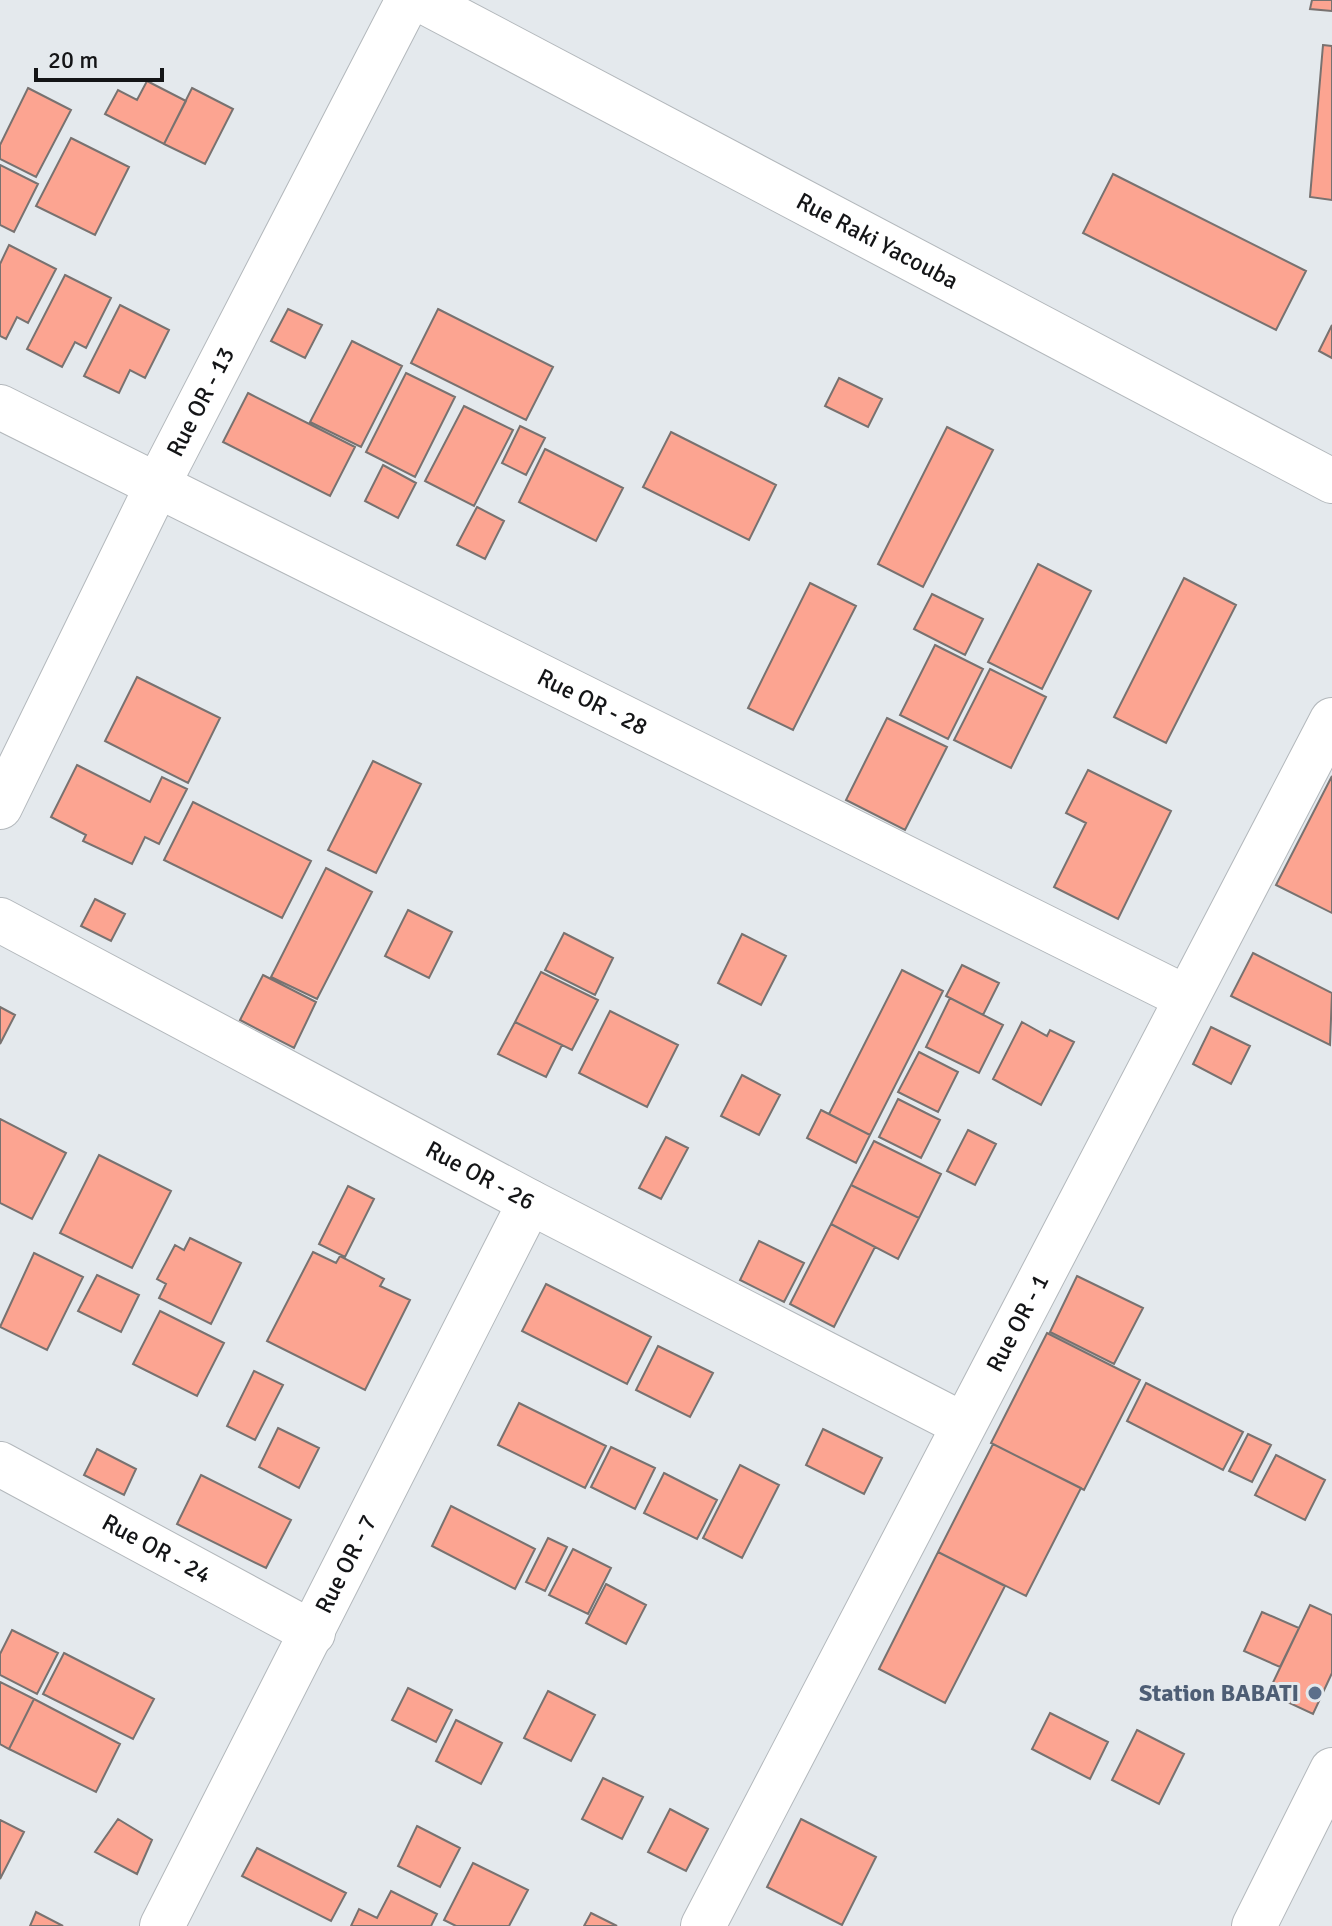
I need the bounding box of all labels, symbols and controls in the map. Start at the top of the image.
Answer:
scale bar [36,32,162,82]
text: 20 m [48,45,98,75]
street label: Rue Raki Yacouba [791,186,963,296]
street label: Rue OR - 13 [160,342,241,462]
street label: Rue OR - 28 [532,662,653,742]
street label: Rue OR - 26 [421,1134,540,1217]
street label: Rue OR - 1 [980,1269,1055,1377]
street label: Rue OR - 24 [97,1507,216,1590]
street label: Rue OR - 7 [308,1510,383,1618]
place label: Station BABATI [1139,1678,1299,1708]
marker: Station BABATI [1306,1684,1324,1702]

